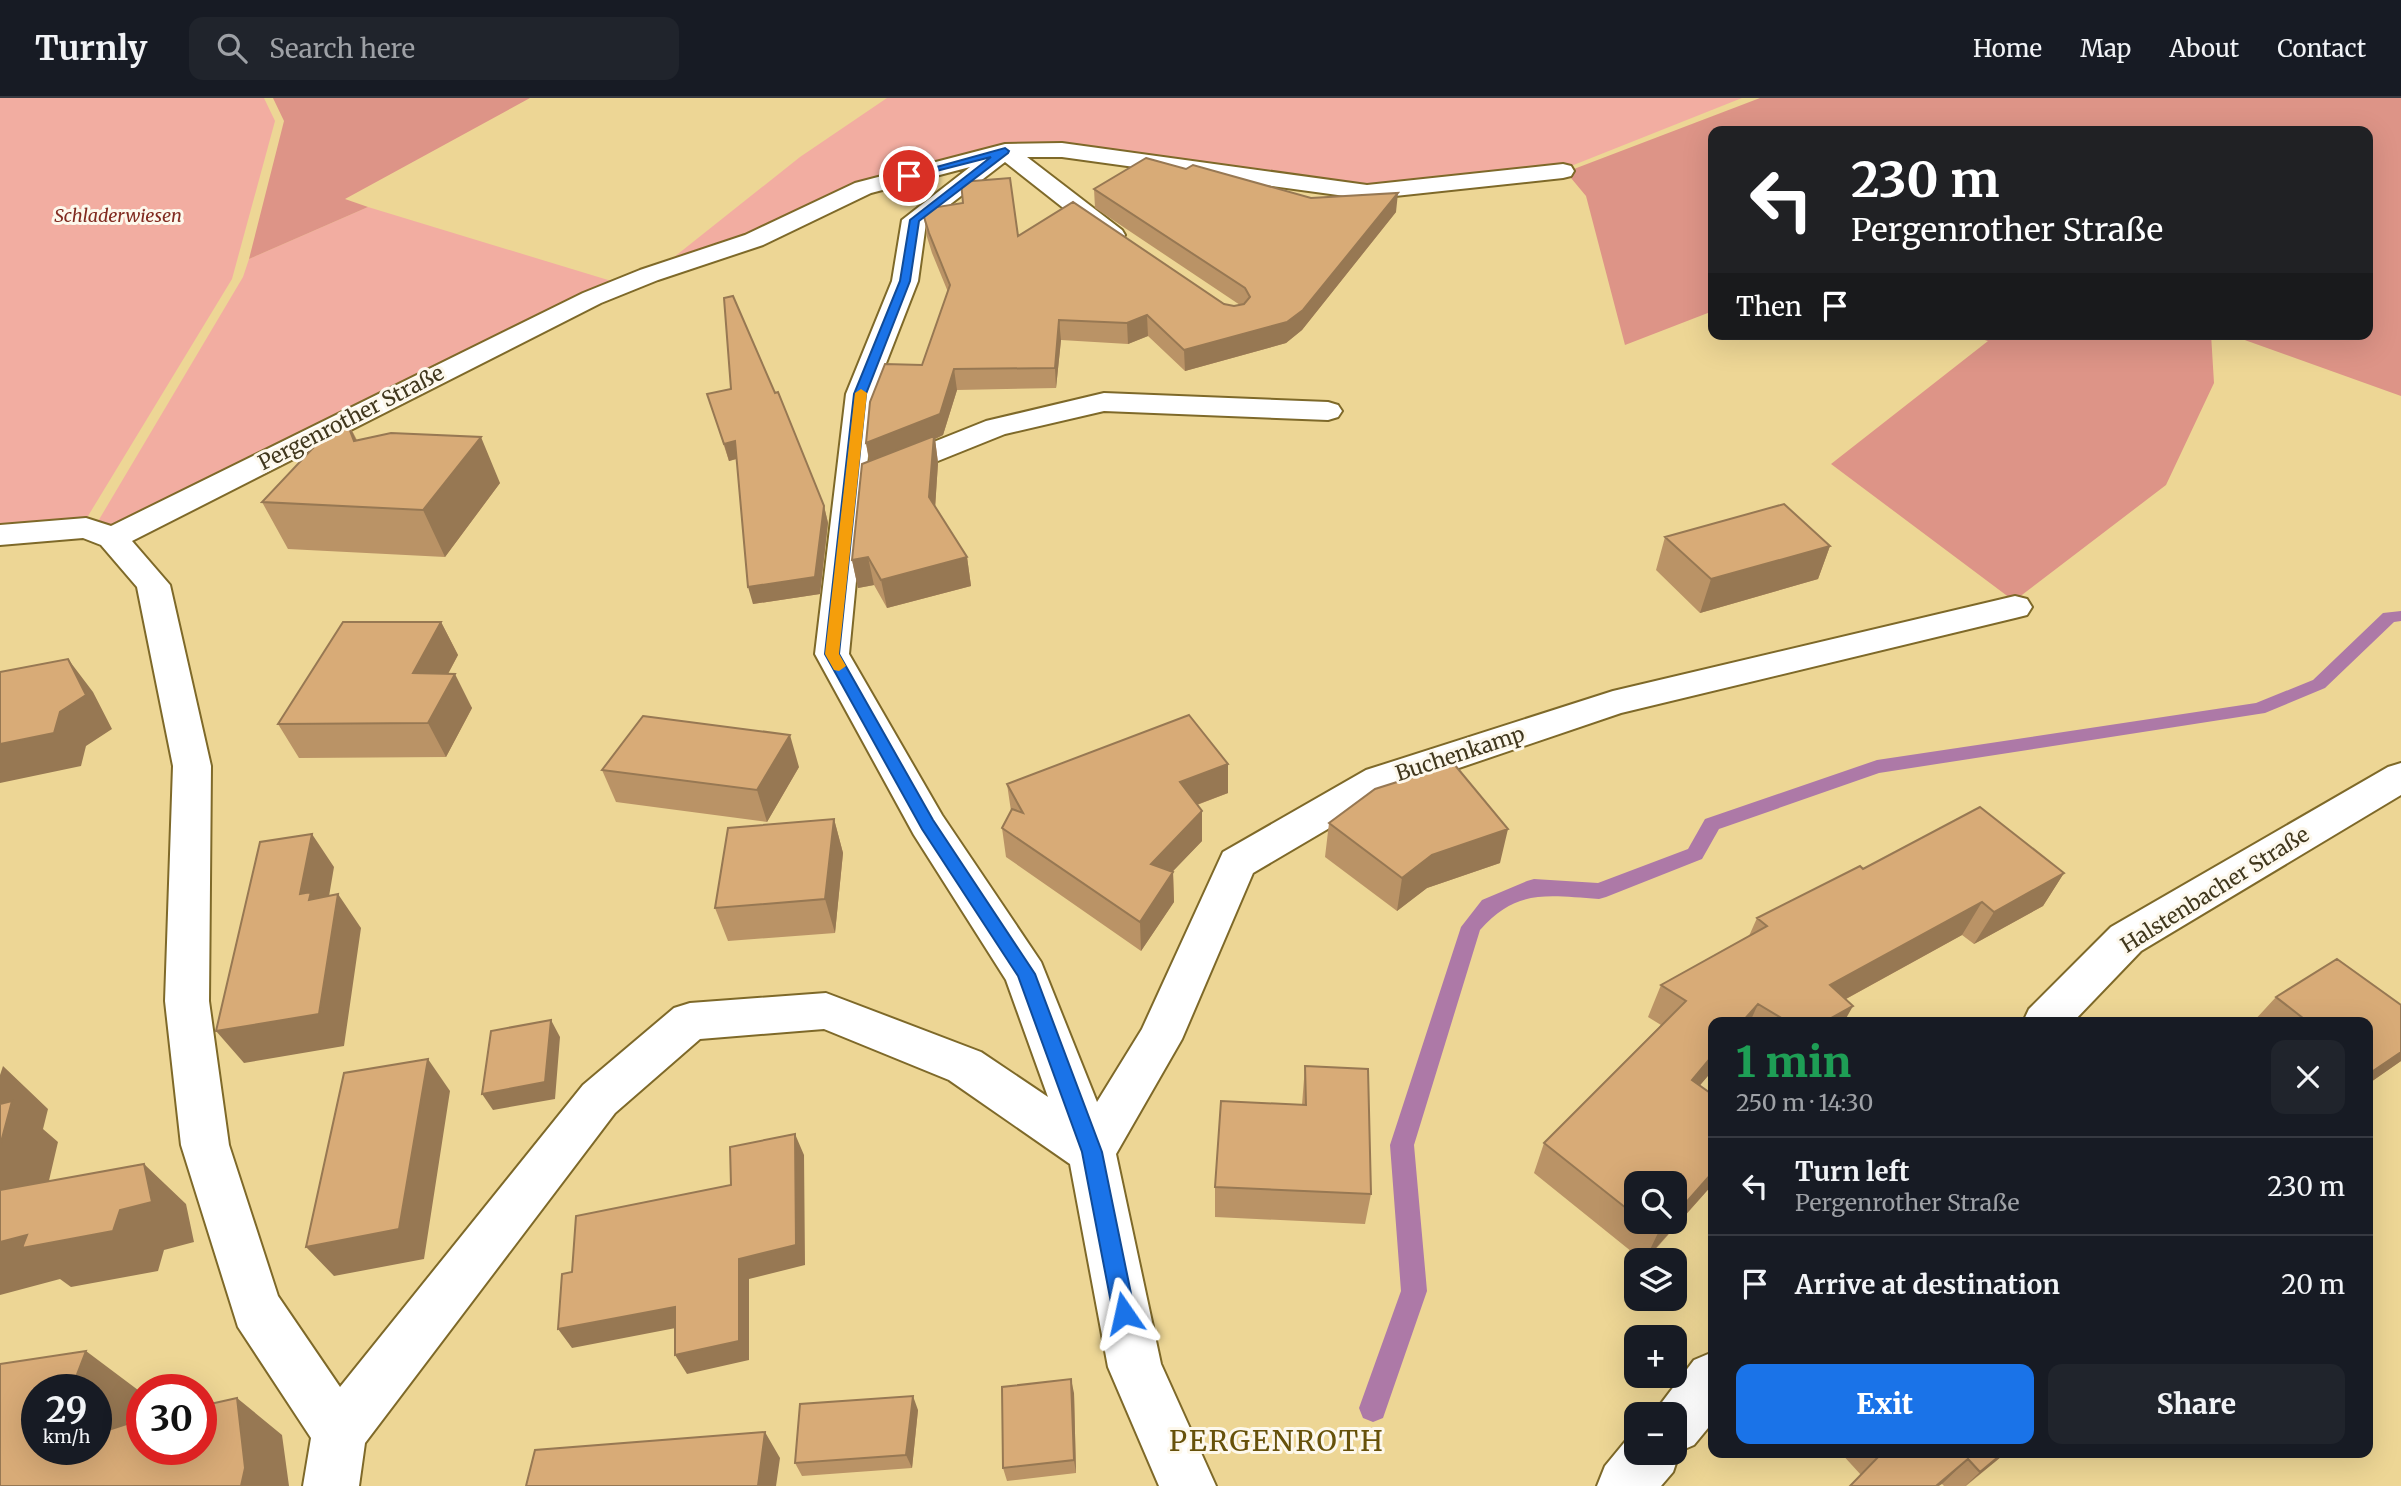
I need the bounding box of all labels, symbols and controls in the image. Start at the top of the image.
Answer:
search box [189,17,679,80]
text: Turnly [35,28,147,69]
icon: search [213,29,251,67]
text: Search here [269,32,415,65]
text: Home [1973,33,2042,64]
text: Map [2080,33,2131,64]
text: About [2169,33,2239,64]
text: Contact [2277,33,2366,64]
pin [879,146,939,206]
text: 230 m [1851,149,1999,210]
icon: left [1736,154,1827,245]
icon: arrive [890,157,928,195]
park label: Schladerwiesen [54,204,182,227]
text: Pergenrother Straße [1851,210,2163,250]
icon: arrive [1816,287,1854,325]
text: Then [1736,290,1802,323]
street label: Pergenrother Straße [253,359,448,476]
street label: Buchenkamp [1392,720,1528,787]
street label: Halstenbacher Straße [2116,821,2314,959]
text: 1 min [1736,1036,1851,1088]
button: close [2271,1040,2345,1114]
text: 250 m · 14:30 [1736,1088,1873,1117]
text: Turn left [1795,1155,1909,1188]
icon: left [1736,1167,1774,1205]
text: 230 m [2267,1170,2345,1203]
map controls [1624,1171,1687,1465]
button: search [1624,1171,1687,1234]
text: Pergenrother Straße [1795,1188,2019,1217]
button: layers [1624,1248,1687,1311]
icon: arrive [1736,1265,1774,1303]
text: Arrive at destination [1795,1268,2060,1301]
text: 20 m [2281,1268,2345,1301]
position arrow [1087,1276,1161,1350]
button: + [1624,1325,1687,1388]
button: Exit [1736,1364,2034,1444]
button: Share [2048,1364,2345,1444]
speed limit sign: 30 [126,1374,217,1465]
text: 29 [46,1388,87,1432]
button: − [1624,1402,1687,1465]
district label: PERGENROTH [1169,1423,1385,1459]
text: km/h [43,1425,90,1448]

